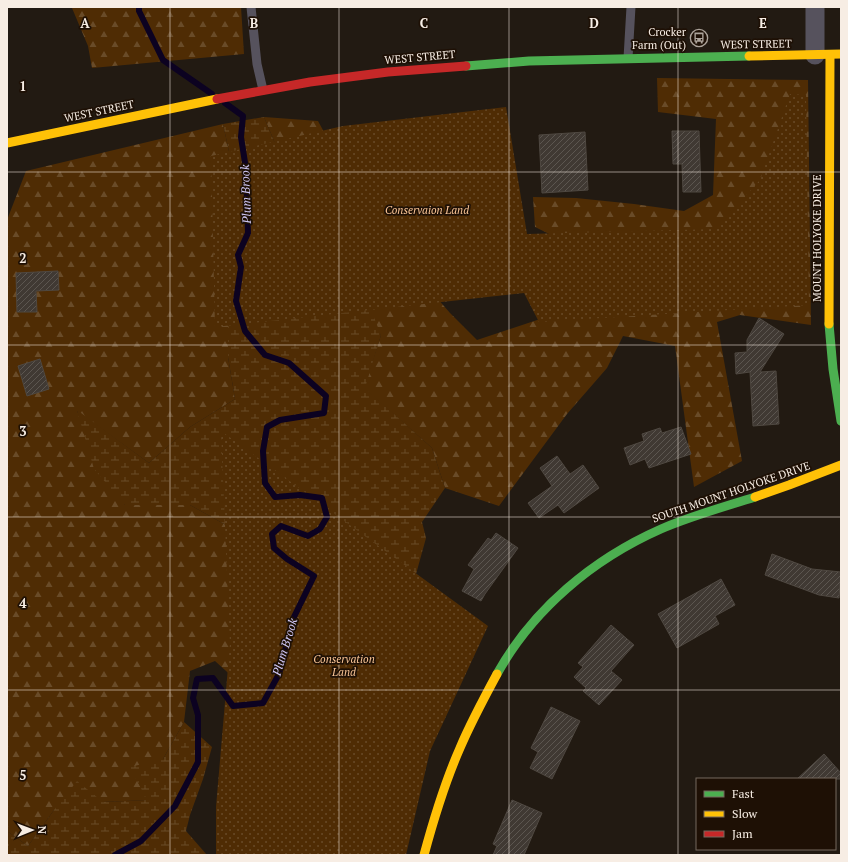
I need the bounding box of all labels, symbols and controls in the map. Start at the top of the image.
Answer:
text: A [80,14,90,32]
text: B [250,14,258,32]
text: C [420,14,428,32]
text: D [589,14,599,32]
text: E [759,14,767,32]
place label: Crocker Farm (Out) [632,25,687,52]
bus stop icon: Crocker Farm (Out) [689,28,709,48]
street label: WEST STREET [720,36,792,52]
street label: WEST STREET [384,47,456,67]
text: 1 [19,77,27,95]
street label: WEST STREET [63,97,136,125]
water label: Plum Brook [237,164,254,225]
street label: MOUNT HOLYOKE DRIVE [810,174,824,302]
park label: Conservaion Land [385,203,469,217]
text: 2 [19,249,27,267]
text: 3 [19,422,27,440]
street label: SOUTH MOUNT HOLYOKE DRIVE [650,458,812,526]
text: 4 [19,594,27,612]
water label: Plum Brook [268,616,300,678]
park label: Conservation Land [313,652,375,679]
text: 5 [19,766,27,784]
legend [696,778,836,850]
text: Fast [732,786,755,801]
text: Slow [732,806,758,821]
north arrow [12,810,52,850]
text: N [35,826,49,835]
text: Jam [732,826,753,841]

